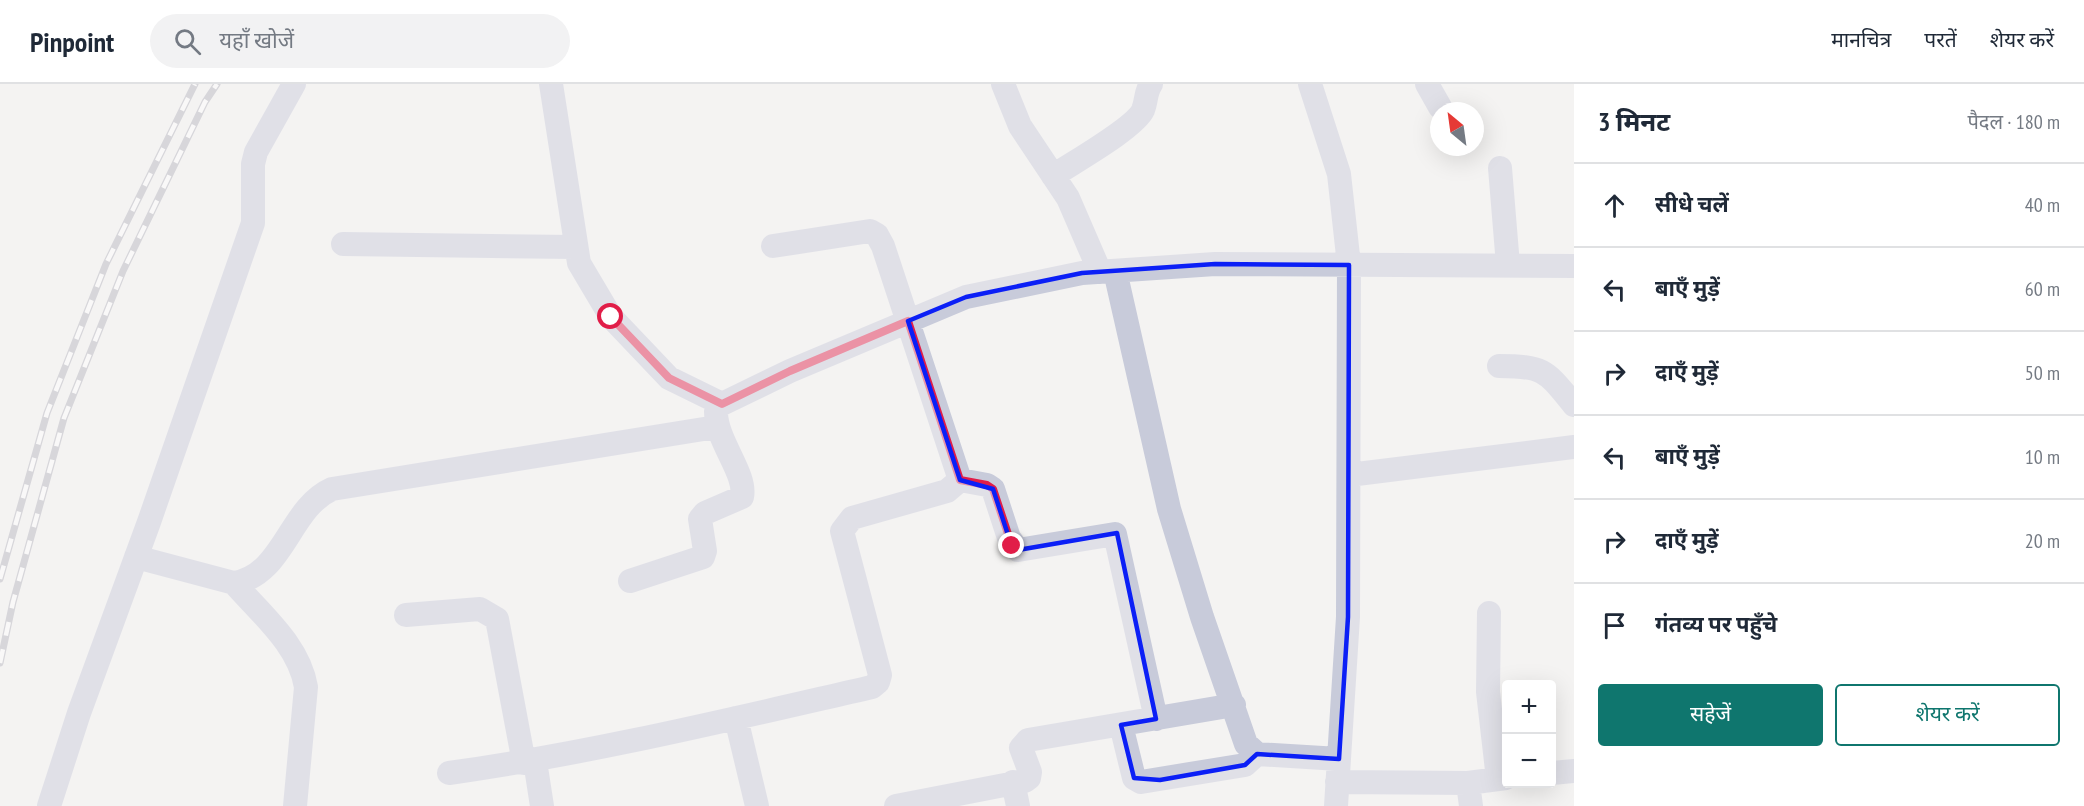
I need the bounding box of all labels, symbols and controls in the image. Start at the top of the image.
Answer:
search box [150,14,570,68]
text: Pinpoint [30,23,114,60]
icon: search [171,25,204,58]
text: यहाँ खोजें [219,26,294,54]
text: मानचित्र [1831,26,1891,53]
text: परतें [1924,26,1957,53]
text: शेयर करें [1990,26,2054,53]
north arrow [1430,102,1484,156]
text: 3 मिनट [1598,105,1670,138]
text: पैदल · 180 m [1967,109,2060,135]
icon: ahead [1598,189,1631,222]
text: सीधे चलें [1655,190,1729,218]
text: 40 m [2025,192,2060,218]
icon: left [1598,273,1631,306]
text: बाएँ मुड़ें [1655,274,1720,302]
text: 60 m [2025,276,2060,302]
route start [597,303,623,329]
icon: right [1598,357,1631,390]
text: दाएँ मुड़ें [1655,358,1719,386]
text: 50 m [2025,360,2060,386]
icon: left [1598,441,1631,474]
text: बाएँ मुड़ें [1655,442,1720,470]
text: 10 m [2025,444,2060,470]
icon: right [1598,525,1631,558]
text: दाएँ मुड़ें [1655,526,1719,554]
text: 20 m [2025,528,2060,554]
route end [998,532,1024,558]
icon: arrive [1598,609,1631,642]
text: गंतव्य पर पहुँचे [1655,610,1777,638]
map controls [1502,680,1556,788]
button: + [1502,680,1556,734]
button: सहेजें [1598,684,1823,746]
button: शेयर करें [1835,684,2060,746]
button: − [1502,734,1556,788]

